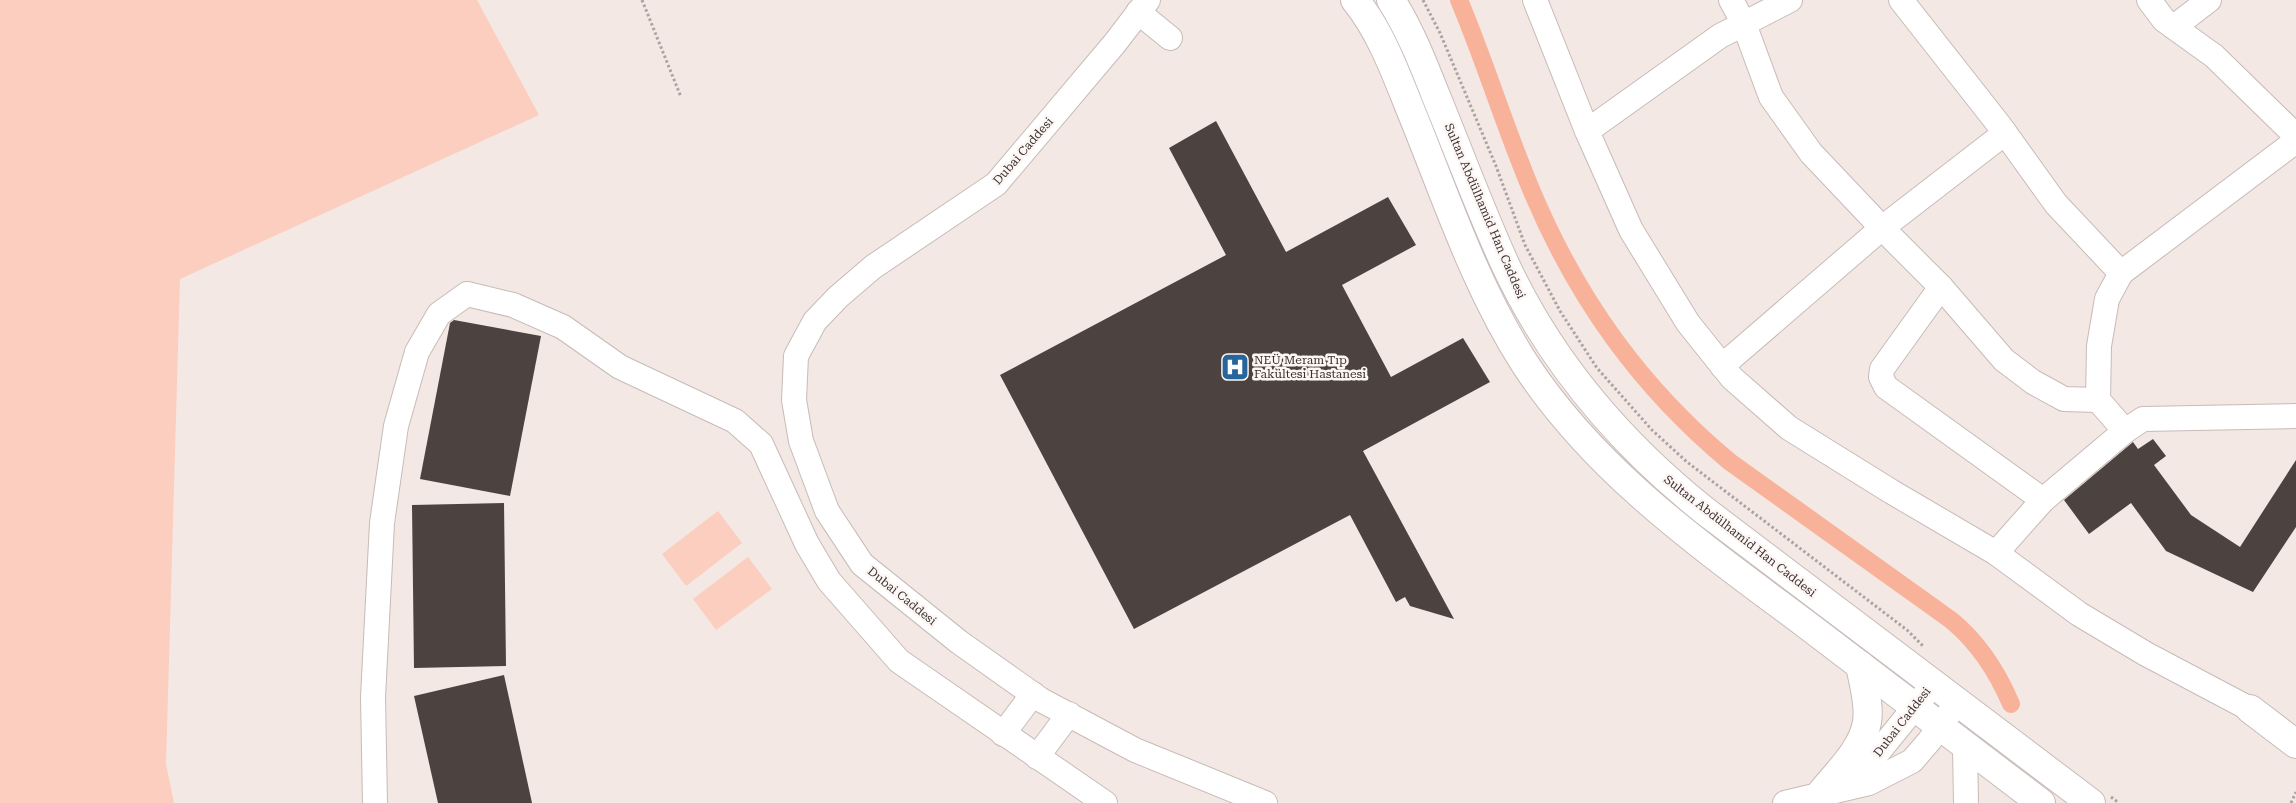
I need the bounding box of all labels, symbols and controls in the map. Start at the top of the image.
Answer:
street label: Dubai Caddesi [990,114,1056,187]
street label: Sultan Abdülhamid Han Caddesi [1442,121,1528,301]
hospital icon: NEÜ Meram Tıp Fakültesi Hastanesi [1220,352,1250,382]
place label: NEÜ Meram Tıp Fakültesi Hastanesi [1254,353,1366,381]
street label: Sultan Abdülhamid Han Caddesi [1661,472,1819,600]
street label: Dubai Caddesi [865,564,939,628]
street label: Dubai Caddesi [1871,684,1934,760]

